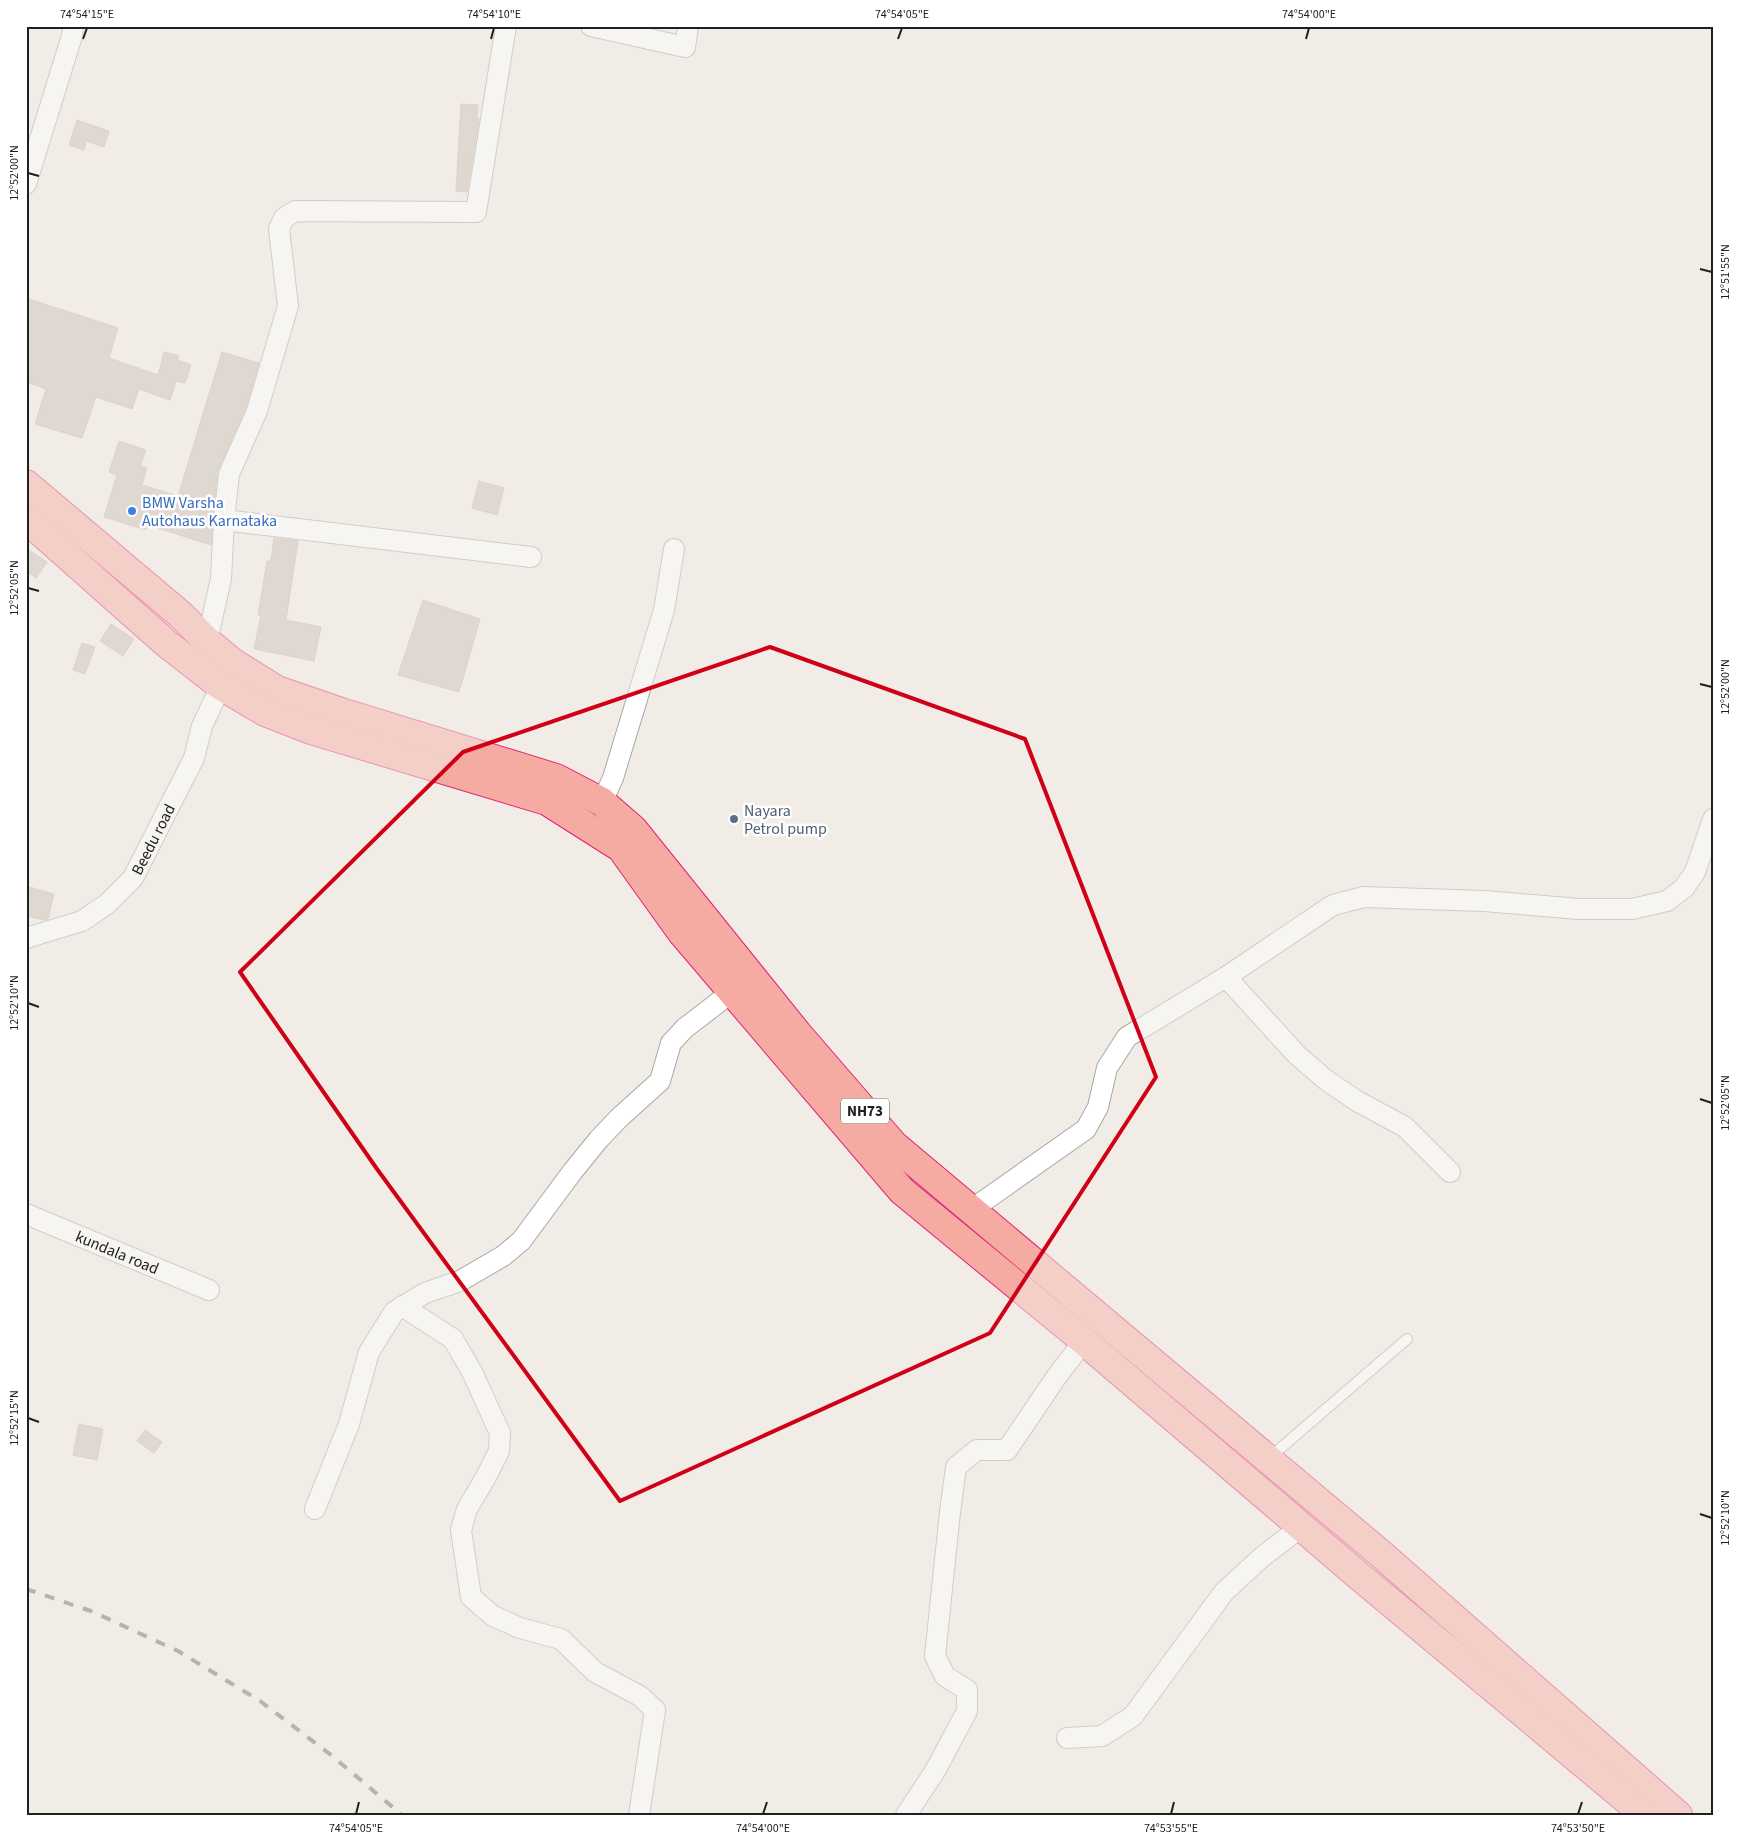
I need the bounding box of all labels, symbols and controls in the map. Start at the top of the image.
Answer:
text: 74°54'15"E [60,6,114,23]
text: 74°54'10"E [467,6,521,23]
text: 74°54'05"E [875,6,929,23]
text: 74°54'00"E [1282,6,1336,23]
text: 12°52'00"N [6,145,23,201]
text: 12°51'55"N [1717,244,1734,300]
place label: BMW Varsha Autohaus Karnataka [142,492,277,532]
marker: BMW Varsha Autohaus Karnataka [126,505,138,517]
text: 12°52'05"N [6,560,23,616]
text: 12°52'00"N [1717,659,1734,715]
street label: Beedu road [126,800,181,879]
place label: Nayara Petrol pump [744,800,827,840]
marker: Nayara Petrol pump [728,813,740,825]
text: 12°52'10"N [6,975,23,1031]
text: 12°52'05"N [1717,1075,1734,1131]
road number: NH73 [841,1098,889,1124]
street label: kundala road [72,1226,162,1280]
text: 12°52'15"N [6,1390,23,1446]
text: 12°52'10"N [1717,1490,1734,1546]
text: 74°54'05"E [329,1820,383,1837]
text: 74°54'00"E [736,1820,790,1837]
text: 74°53'55"E [1144,1820,1198,1837]
text: 74°53'50"E [1551,1820,1605,1837]

